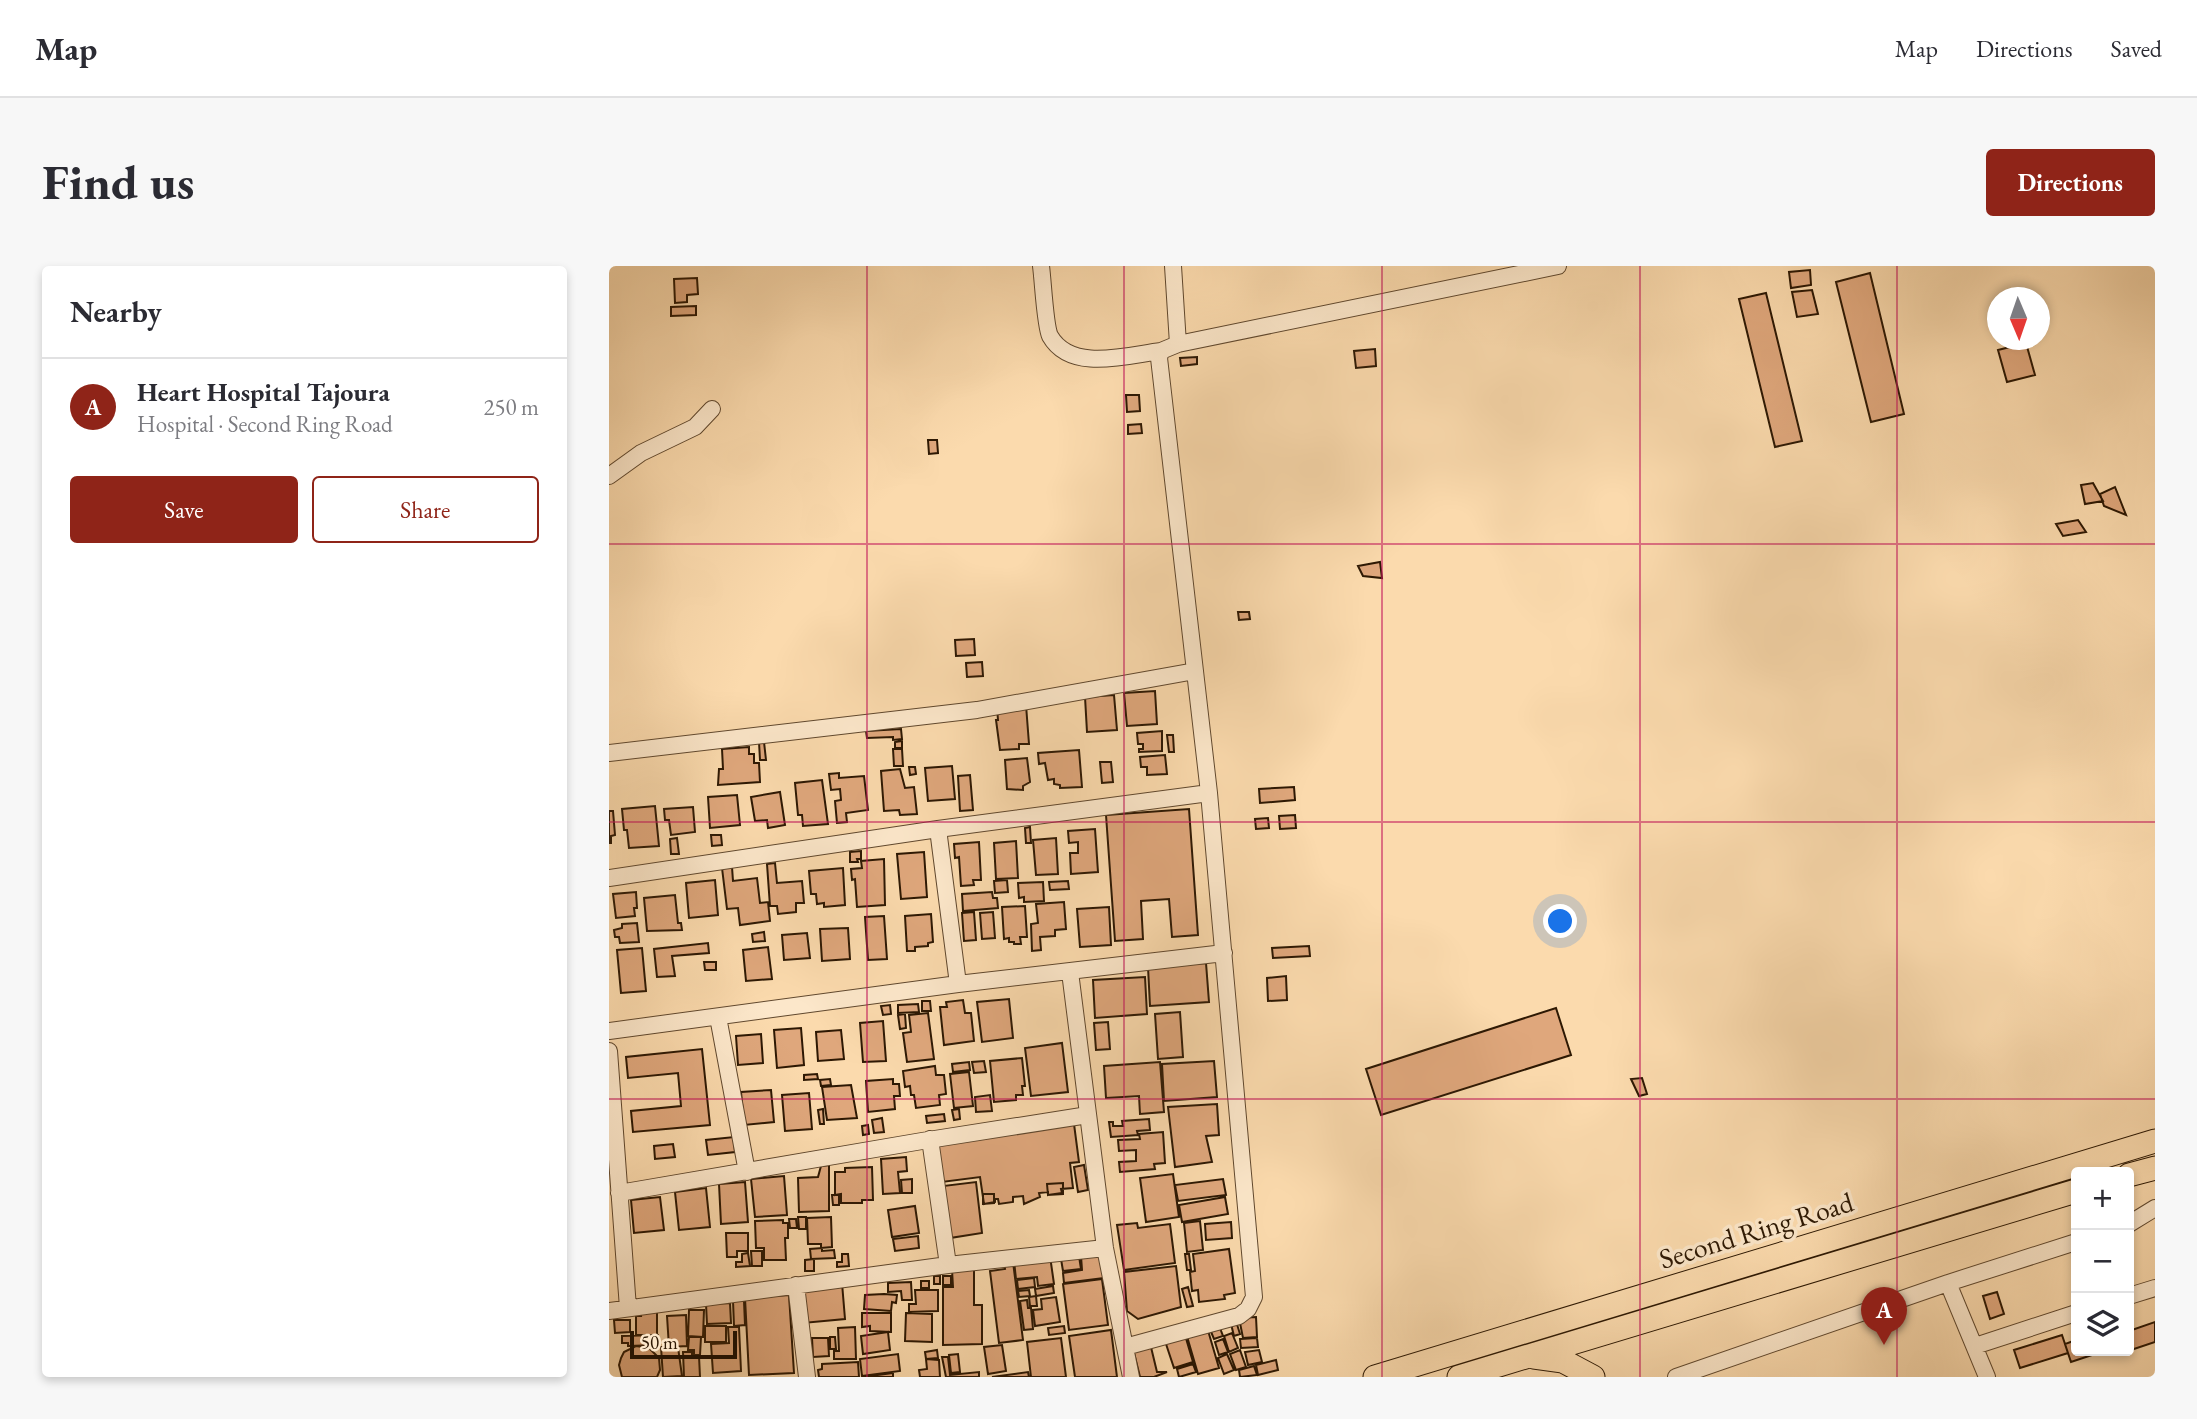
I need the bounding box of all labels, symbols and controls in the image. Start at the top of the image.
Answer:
text: Map [35,27,97,70]
text: Map [1895,33,1938,64]
text: Directions [1976,33,2073,64]
text: Saved [2111,33,2162,64]
button: Directions [1986,149,2155,216]
text: Find us [42,150,194,214]
north arrow [1987,287,2050,350]
text: Nearby [70,292,162,331]
text: Heart Hospital Tajoura [137,375,390,409]
text: A [85,392,101,422]
text: 250 m [483,392,539,422]
text: Hospital · Second Ring Road [137,409,393,439]
button: Save [70,476,298,543]
button: Share [312,476,539,543]
your location [1543,904,1577,938]
map controls [2071,1167,2134,1356]
button: + [2071,1167,2134,1230]
street label: Second Ring Road [1655,1183,1858,1277]
button: − [2071,1230,2134,1293]
pin: A [1861,1287,1907,1345]
button: layers [2071,1293,2134,1356]
scale bar [630,1328,737,1360]
text: 50 m [641,1330,678,1355]

